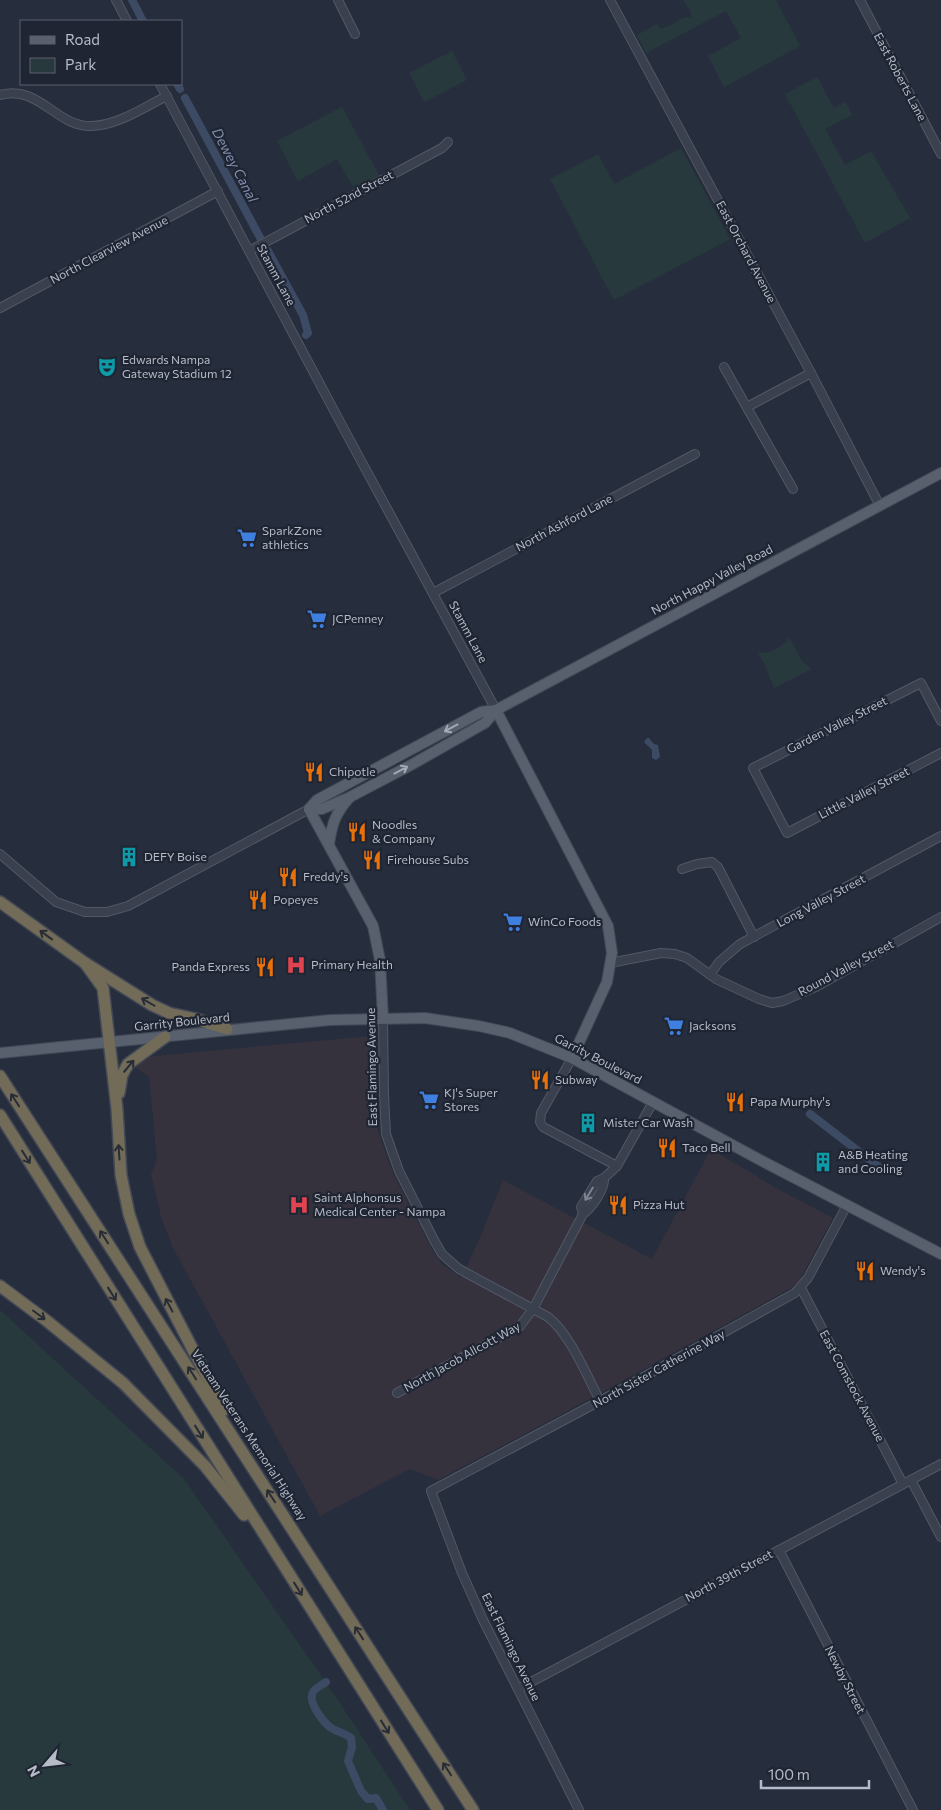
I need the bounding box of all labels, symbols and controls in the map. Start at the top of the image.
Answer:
legend [20,20,182,85]
text: Road [65,30,100,48]
street label: East Roberts Lane [872,30,930,123]
text: Park [65,55,96,73]
water label: Dewey Canal [209,125,262,205]
street label: North 52nd Street [302,167,395,225]
street label: East Orchard Avenue [714,198,780,305]
street label: North Clearview Avenue [47,212,170,286]
street label: Stamm Lane [255,241,299,308]
place label: Edwards Nampa Gateway Stadium 12 [122,352,232,380]
theatre icon: Edwards Nampa Gateway Stadium 12 [96,356,118,378]
street label: North Ashford Lane [513,491,614,554]
place label: SparkZone athletics [262,523,322,551]
supermarket icon: SparkZone athletics [236,527,258,549]
street label: North Happy Valley Road [648,541,775,617]
street label: Stamm Lane [447,598,491,665]
supermarket icon: JCPenney [306,608,328,630]
place label: JCPenney [332,611,384,626]
street label: Garden Valley Street [784,693,889,755]
one-way arrow [444,724,459,733]
restaurant icon: Chipotle [303,761,325,783]
street label: Little Valley Street [816,763,911,821]
place label: Chipotle [329,764,376,778]
one-way arrow [394,764,408,774]
place label: Noodles & Company [372,817,435,845]
restaurant icon: Noodles & Company [346,821,368,843]
building icon: DEFY Boise [118,846,140,868]
place label: DEFY Boise [144,849,207,863]
restaurant icon: Firehouse Subs [361,849,383,871]
place label: Firehouse Subs [387,852,469,866]
restaurant icon: Freddy's [277,866,299,888]
place label: Freddy's [303,869,349,883]
street label: Long Valley Street [774,871,867,929]
restaurant icon: Popeyes [247,889,269,911]
place label: Popeyes [273,892,319,906]
supermarket icon: WinCo Foods [502,911,524,933]
place label: WinCo Foods [528,914,601,928]
one-way arrow [39,930,53,940]
street label: Round Valley Street [795,936,896,998]
hospital icon: Primary Health [285,954,307,976]
restaurant icon: Panda Express [254,956,276,978]
place label: Primary Health [311,957,393,971]
place label: Panda Express [171,959,250,973]
one-way arrow [141,997,156,1007]
street label: East Flamingo Avenue [363,1008,379,1126]
street label: Garrity Boulevard [133,1009,230,1033]
supermarket icon: Jacksons [663,1015,685,1037]
place label: Jacksons [689,1018,736,1033]
street label: Garrity Boulevard [553,1030,644,1086]
one-way arrow [123,1059,134,1072]
restaurant icon: Subway [529,1069,551,1091]
place label: Subway [555,1072,598,1086]
place label: KJ's Super Stores [444,1085,498,1113]
supermarket icon: KJ's Super Stores [418,1089,440,1111]
restaurant icon: Papa Murphy's [724,1091,746,1113]
one-way arrow [10,1094,20,1108]
place label: Papa Murphy's [750,1094,830,1108]
building icon: Mister Car Wash [577,1112,599,1134]
place label: Mister Car Wash [603,1115,693,1129]
restaurant icon: Taco Bell [656,1137,678,1159]
place label: Taco Bell [682,1140,731,1154]
one-way arrow [115,1145,124,1161]
place label: A&B Heating and Cooling [838,1147,909,1175]
one-way arrow [21,1149,31,1163]
building icon: A&B Heating and Cooling [812,1151,834,1173]
one-way arrow [584,1186,594,1200]
place label: Saint Alphonsus Medical Center - Nampa [314,1190,446,1218]
hospital icon: Saint Alphonsus Medical Center - Nampa [288,1194,310,1216]
restaurant icon: Pizza Hut [607,1194,629,1216]
place label: Pizza Hut [633,1197,685,1211]
one-way arrow [99,1230,109,1244]
restaurant icon: Wendy's [854,1260,876,1282]
place label: Wendy's [880,1263,926,1277]
one-way arrow [108,1287,118,1301]
one-way arrow [164,1298,174,1313]
one-way arrow [32,1310,46,1320]
street label: North Jacob Allcott Way [401,1318,523,1395]
street label: North Sister Catherine Way [590,1326,727,1410]
street label: East Comstock Avenue [818,1327,888,1444]
street label: Vietnam Veterans Memorial Highway [189,1346,310,1523]
one-way arrow [187,1366,197,1380]
one-way arrow [194,1424,204,1438]
one-way arrow [266,1489,276,1503]
street label: North 39th Street [682,1546,775,1604]
one-way arrow [293,1582,303,1596]
street label: East Flamingo Avenue [480,1590,544,1703]
one-way arrow [354,1626,364,1640]
street label: Newby Street [823,1643,869,1716]
one-way arrow [380,1719,390,1733]
north arrow [20,1740,70,1790]
scale bar [761,1758,868,1790]
one-way arrow [442,1762,452,1776]
text: N [23,1763,43,1780]
text: 100 m [768,1765,810,1783]

